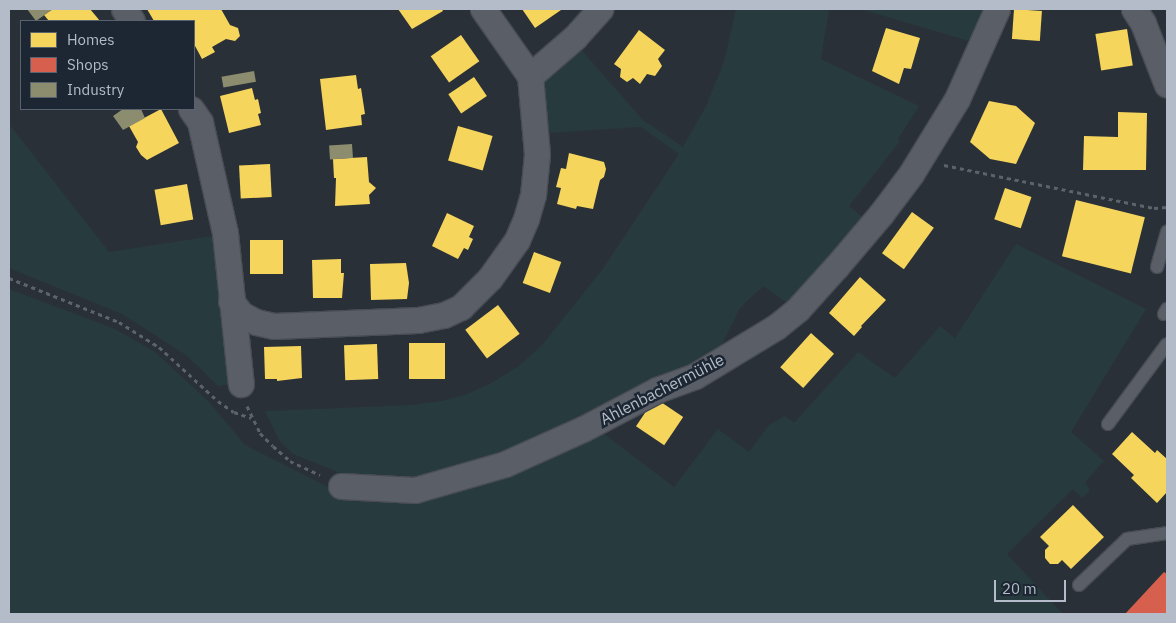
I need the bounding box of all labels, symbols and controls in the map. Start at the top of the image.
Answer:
legend [20,20,195,110]
text: Homes [67,30,115,49]
text: Shops [67,55,109,74]
text: Industry [67,80,124,99]
street label: Ahlenbachermühle [597,349,727,429]
scale bar [996,570,1068,602]
text: 20 m [1002,579,1037,598]

